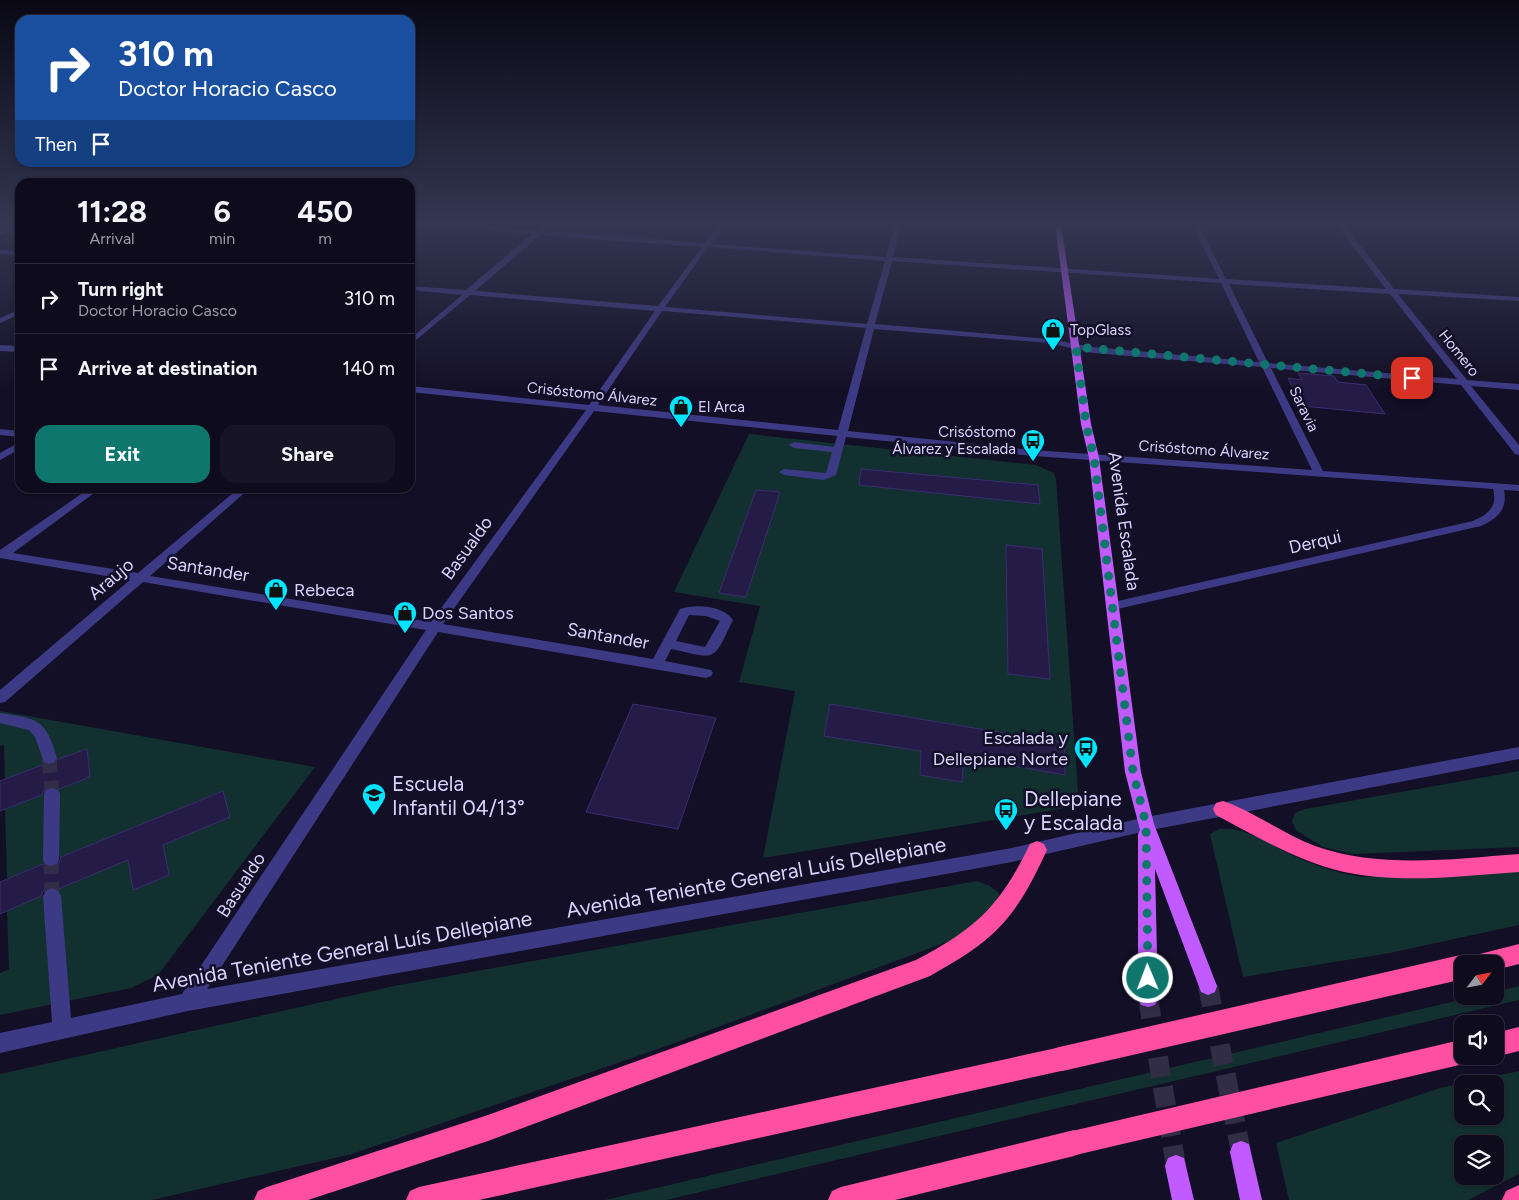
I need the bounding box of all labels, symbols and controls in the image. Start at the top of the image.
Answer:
text: 310 m [118,33,214,75]
icon: right [35,35,100,100]
text: Doctor Horacio Casco [118,75,337,102]
icon: arrive [87,130,115,158]
text: Then [35,133,77,156]
text: 11:28 [77,193,147,230]
text: 6 [213,193,231,230]
text: 450 [297,193,353,230]
text: Arrival [89,229,135,248]
text: min [209,229,235,248]
text: m [318,229,332,248]
text: Turn right [78,278,164,301]
icon: right [35,285,63,313]
text: 310 m [344,287,395,310]
text: Doctor Horacio Casco [78,301,237,320]
shop icon: TopGlass [1040,317,1066,351]
place label: TopGlass [1070,321,1131,339]
street label: Homero [1435,326,1483,380]
icon: arrive [35,355,63,383]
text: Arrive at destination [78,357,257,380]
text: 140 m [342,357,395,380]
pin [1391,357,1433,399]
icon: arrive [1398,364,1426,392]
street label: Crisóstomo Álvarez [526,378,658,410]
street label: Saravia [1285,383,1323,435]
shop icon: El Arca [668,394,694,428]
place label: El Arca [698,398,745,416]
place label: Crisóstomo Álvarez y Escalada [892,423,1016,458]
button: Exit [35,425,210,483]
button: Share [220,425,395,483]
bus stop icon: Crisóstomo Álvarez y Escalada [1020,428,1046,462]
street label: Crisóstomo Álvarez [1138,436,1270,464]
street label: Avenida Escalada [1103,450,1145,592]
street label: Basualdo [437,512,497,584]
street label: Derqui [1287,525,1343,559]
street label: Santander [165,552,251,586]
street label: Araujo [84,554,138,604]
shop icon: Rebeca [263,577,289,611]
place label: Rebeca [294,579,354,601]
shop icon: Dos Santos [392,600,418,634]
place label: Dos Santos [422,602,514,624]
street label: Santander [565,618,651,654]
place label: Escalada y Dellepiane Norte [933,727,1069,770]
bus stop icon: Escalada y Dellepiane Norte [1073,735,1099,769]
place label: Escuela Infantil 04/13° [392,771,525,820]
school or university icon: Escuela Infantil 04/13° [361,782,387,816]
place label: Dellepiane y Escalada [1024,786,1123,835]
bus stop icon: Dellepiane y Escalada [993,797,1019,831]
street label: Avenida Teniente General Luís Dellepiane [564,831,948,923]
street label: Basualdo [212,849,270,921]
street label: Avenida Teniente General Luís Dellepiane [150,905,534,997]
position arrow [1121,951,1173,1003]
north arrow [1454,955,1504,1005]
map controls [1454,955,1504,1185]
button: sound [1454,1015,1504,1065]
button: search [1454,1075,1504,1125]
button: layers [1454,1135,1504,1185]

